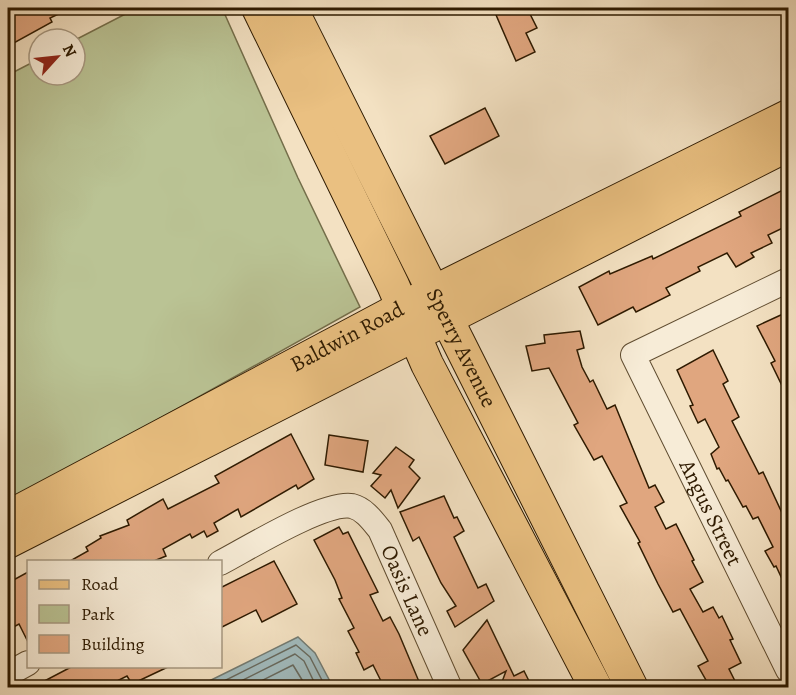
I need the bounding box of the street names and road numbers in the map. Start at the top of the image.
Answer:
street label: Sperry Avenue [419,283,504,413]
street label: Baldwin Road [285,294,409,379]
street label: Angus Street [671,454,749,571]
street label: Oasis Lane [373,540,440,641]

